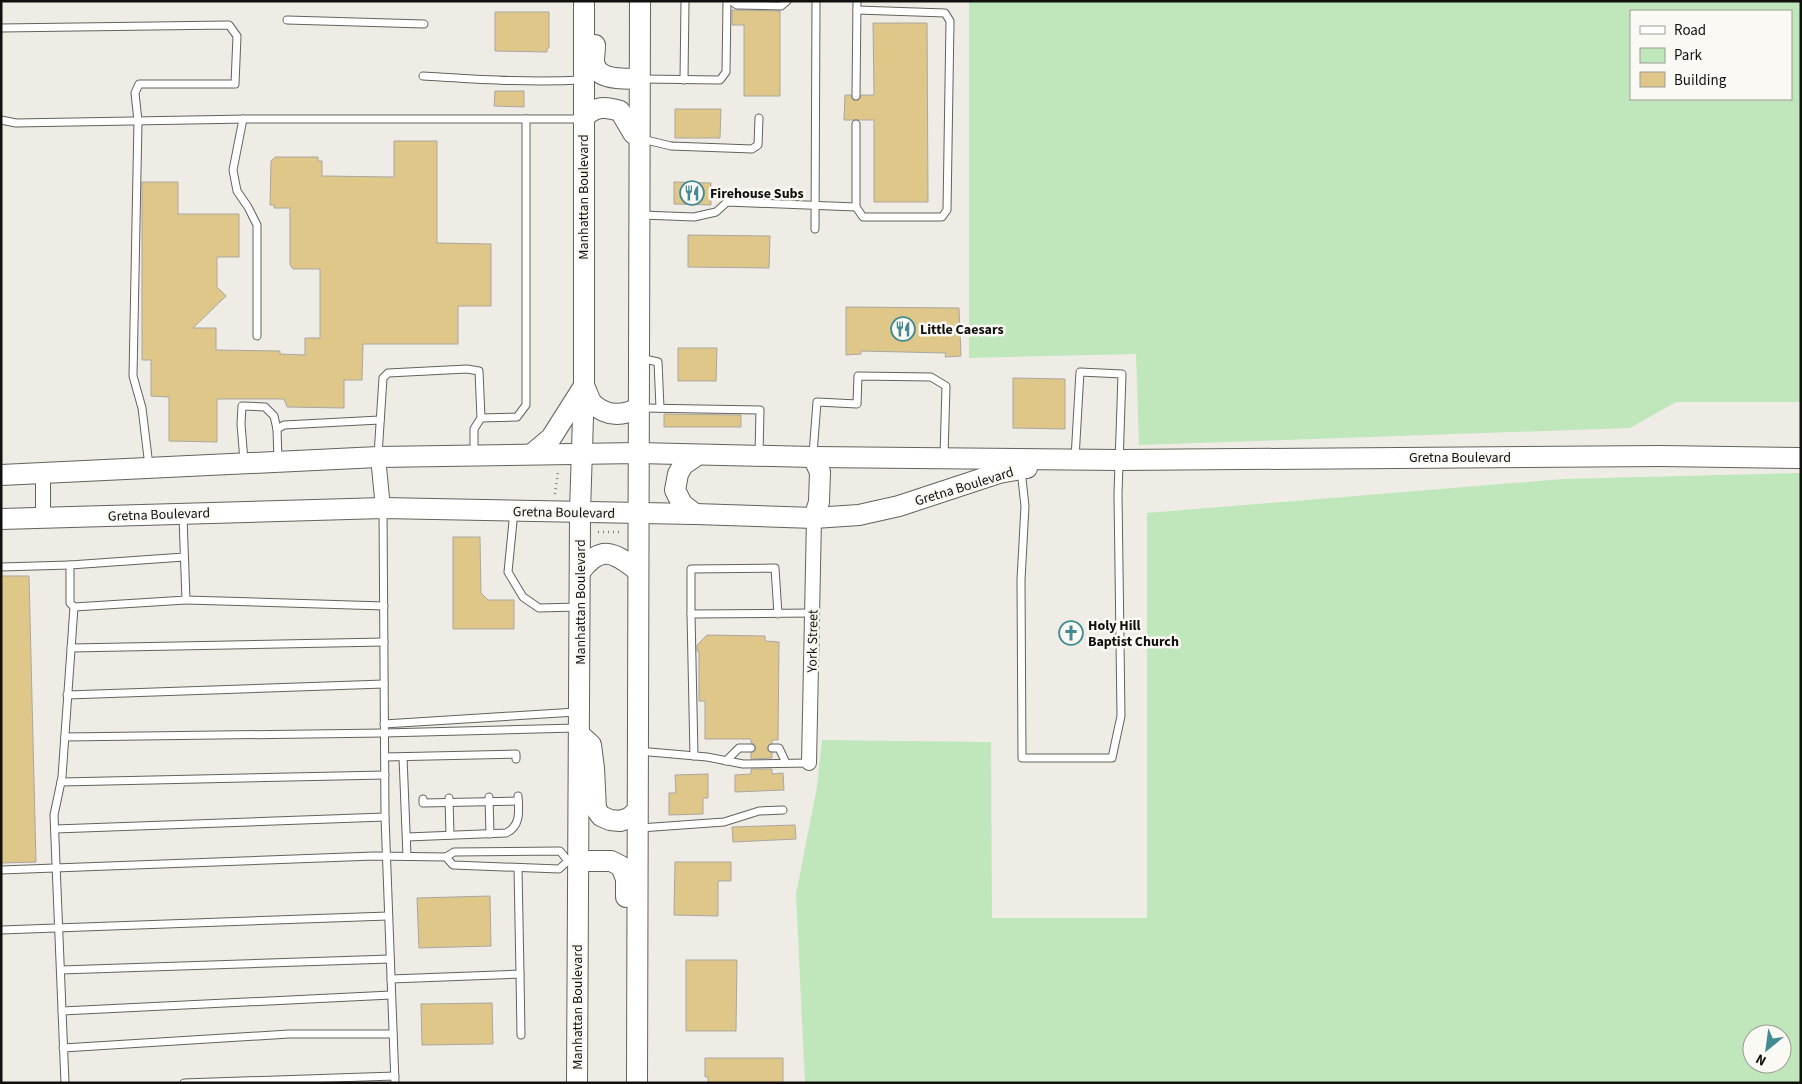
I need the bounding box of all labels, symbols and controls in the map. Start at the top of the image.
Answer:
legend [1630,10,1792,100]
text: Road [1674,20,1706,41]
text: Park [1674,45,1703,66]
text: Building [1674,70,1727,91]
street label: Manhattan Boulevard [574,134,594,260]
restaurant icon: Firehouse Subs [679,180,705,206]
place label: Firehouse Subs [710,184,804,204]
restaurant icon: Little Caesars [890,316,916,342]
place label: Little Caesars [920,320,1004,340]
street label: Gretna Boulevard [1409,448,1511,468]
street label: Gretna Boulevard [912,462,1016,511]
street label: Gretna Boulevard [513,502,615,524]
street label: Gretna Boulevard [108,503,210,527]
street label: Manhattan Boulevard [571,539,591,665]
street label: York Street [802,609,824,674]
place label: Holy Hill Baptist Church [1088,616,1179,652]
church icon: Holy Hill Baptist Church [1058,620,1084,646]
street label: Manhattan Boulevard [568,944,588,1070]
north arrow [1742,1024,1792,1074]
text: N [1752,1048,1770,1070]

